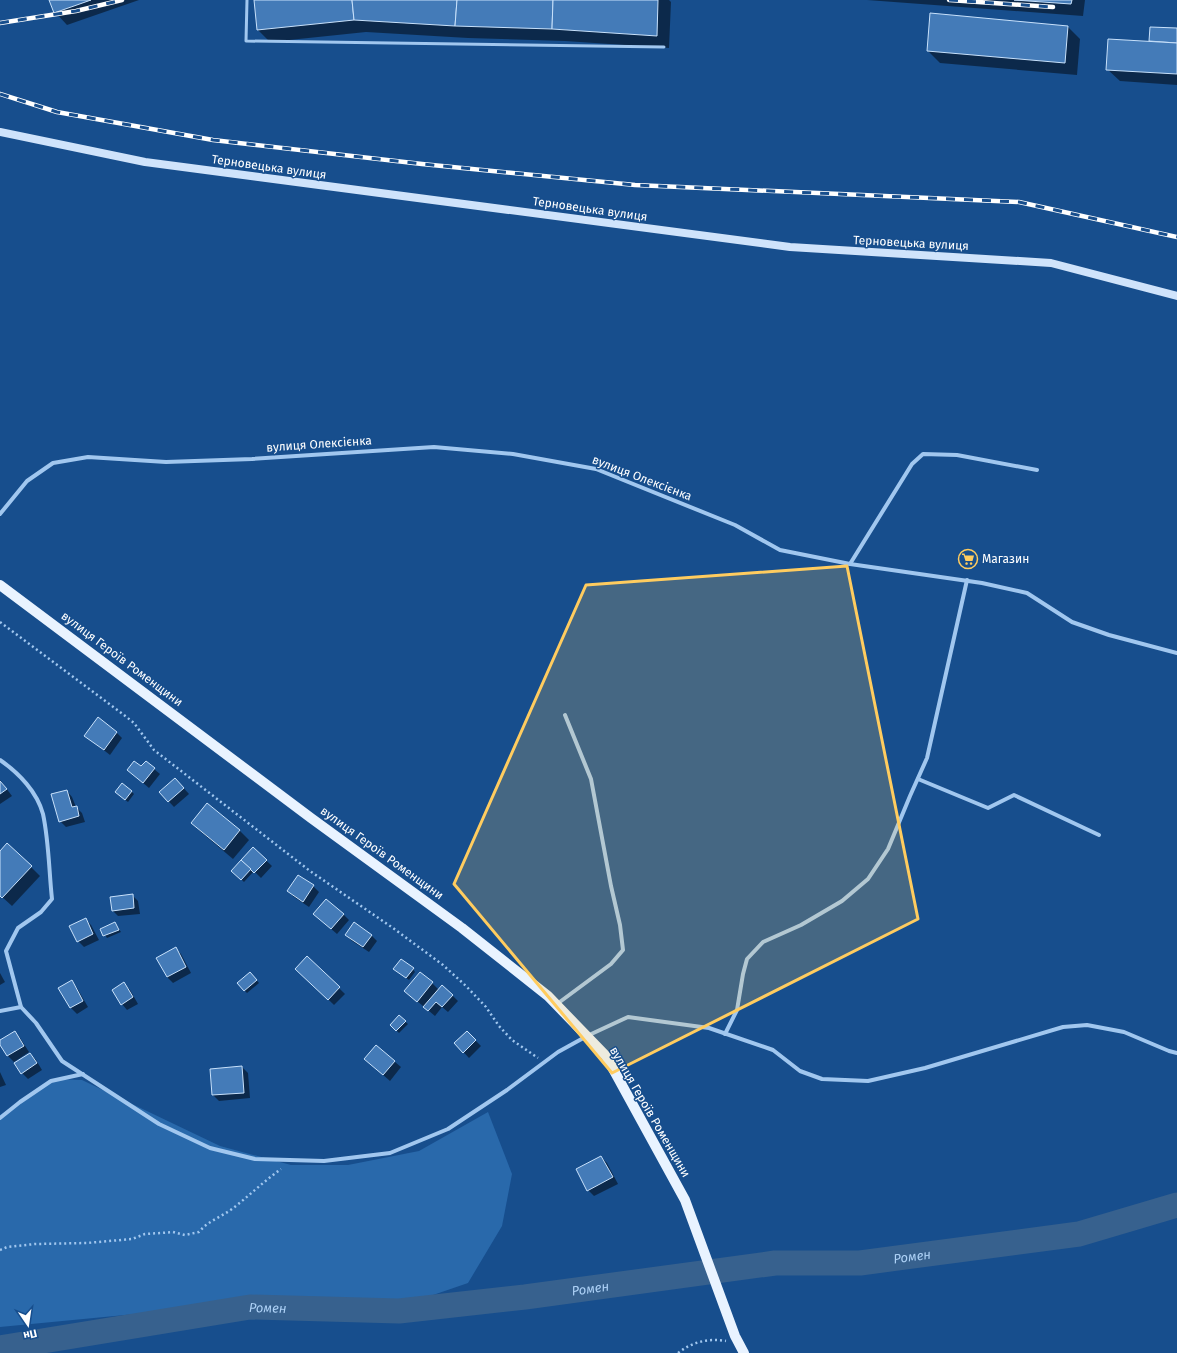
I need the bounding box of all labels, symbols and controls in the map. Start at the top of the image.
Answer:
street label: Терновецька вулиця [211,152,327,182]
street label: Терновецька вулиця [532,194,648,224]
street label: Терновецька вулиця [853,233,969,253]
street label: вулиця Олексієнка [266,433,372,455]
street label: вулиця Олексієнка [590,453,694,503]
supermarket icon: Магазин [957,548,979,570]
place label: Магазин [982,552,1029,566]
street label: вулиця Героїв Роменщини [58,609,186,709]
street label: вулиця Героїв Роменщини [318,804,446,902]
street label: вулиця Героїв Роменщини [607,1044,693,1180]
water label: Ромен [892,1246,932,1266]
water label: Ромен [571,1278,610,1298]
water label: Ромен [249,1299,287,1315]
north arrow [8,1305,48,1345]
text: Пн [22,1326,38,1342]

